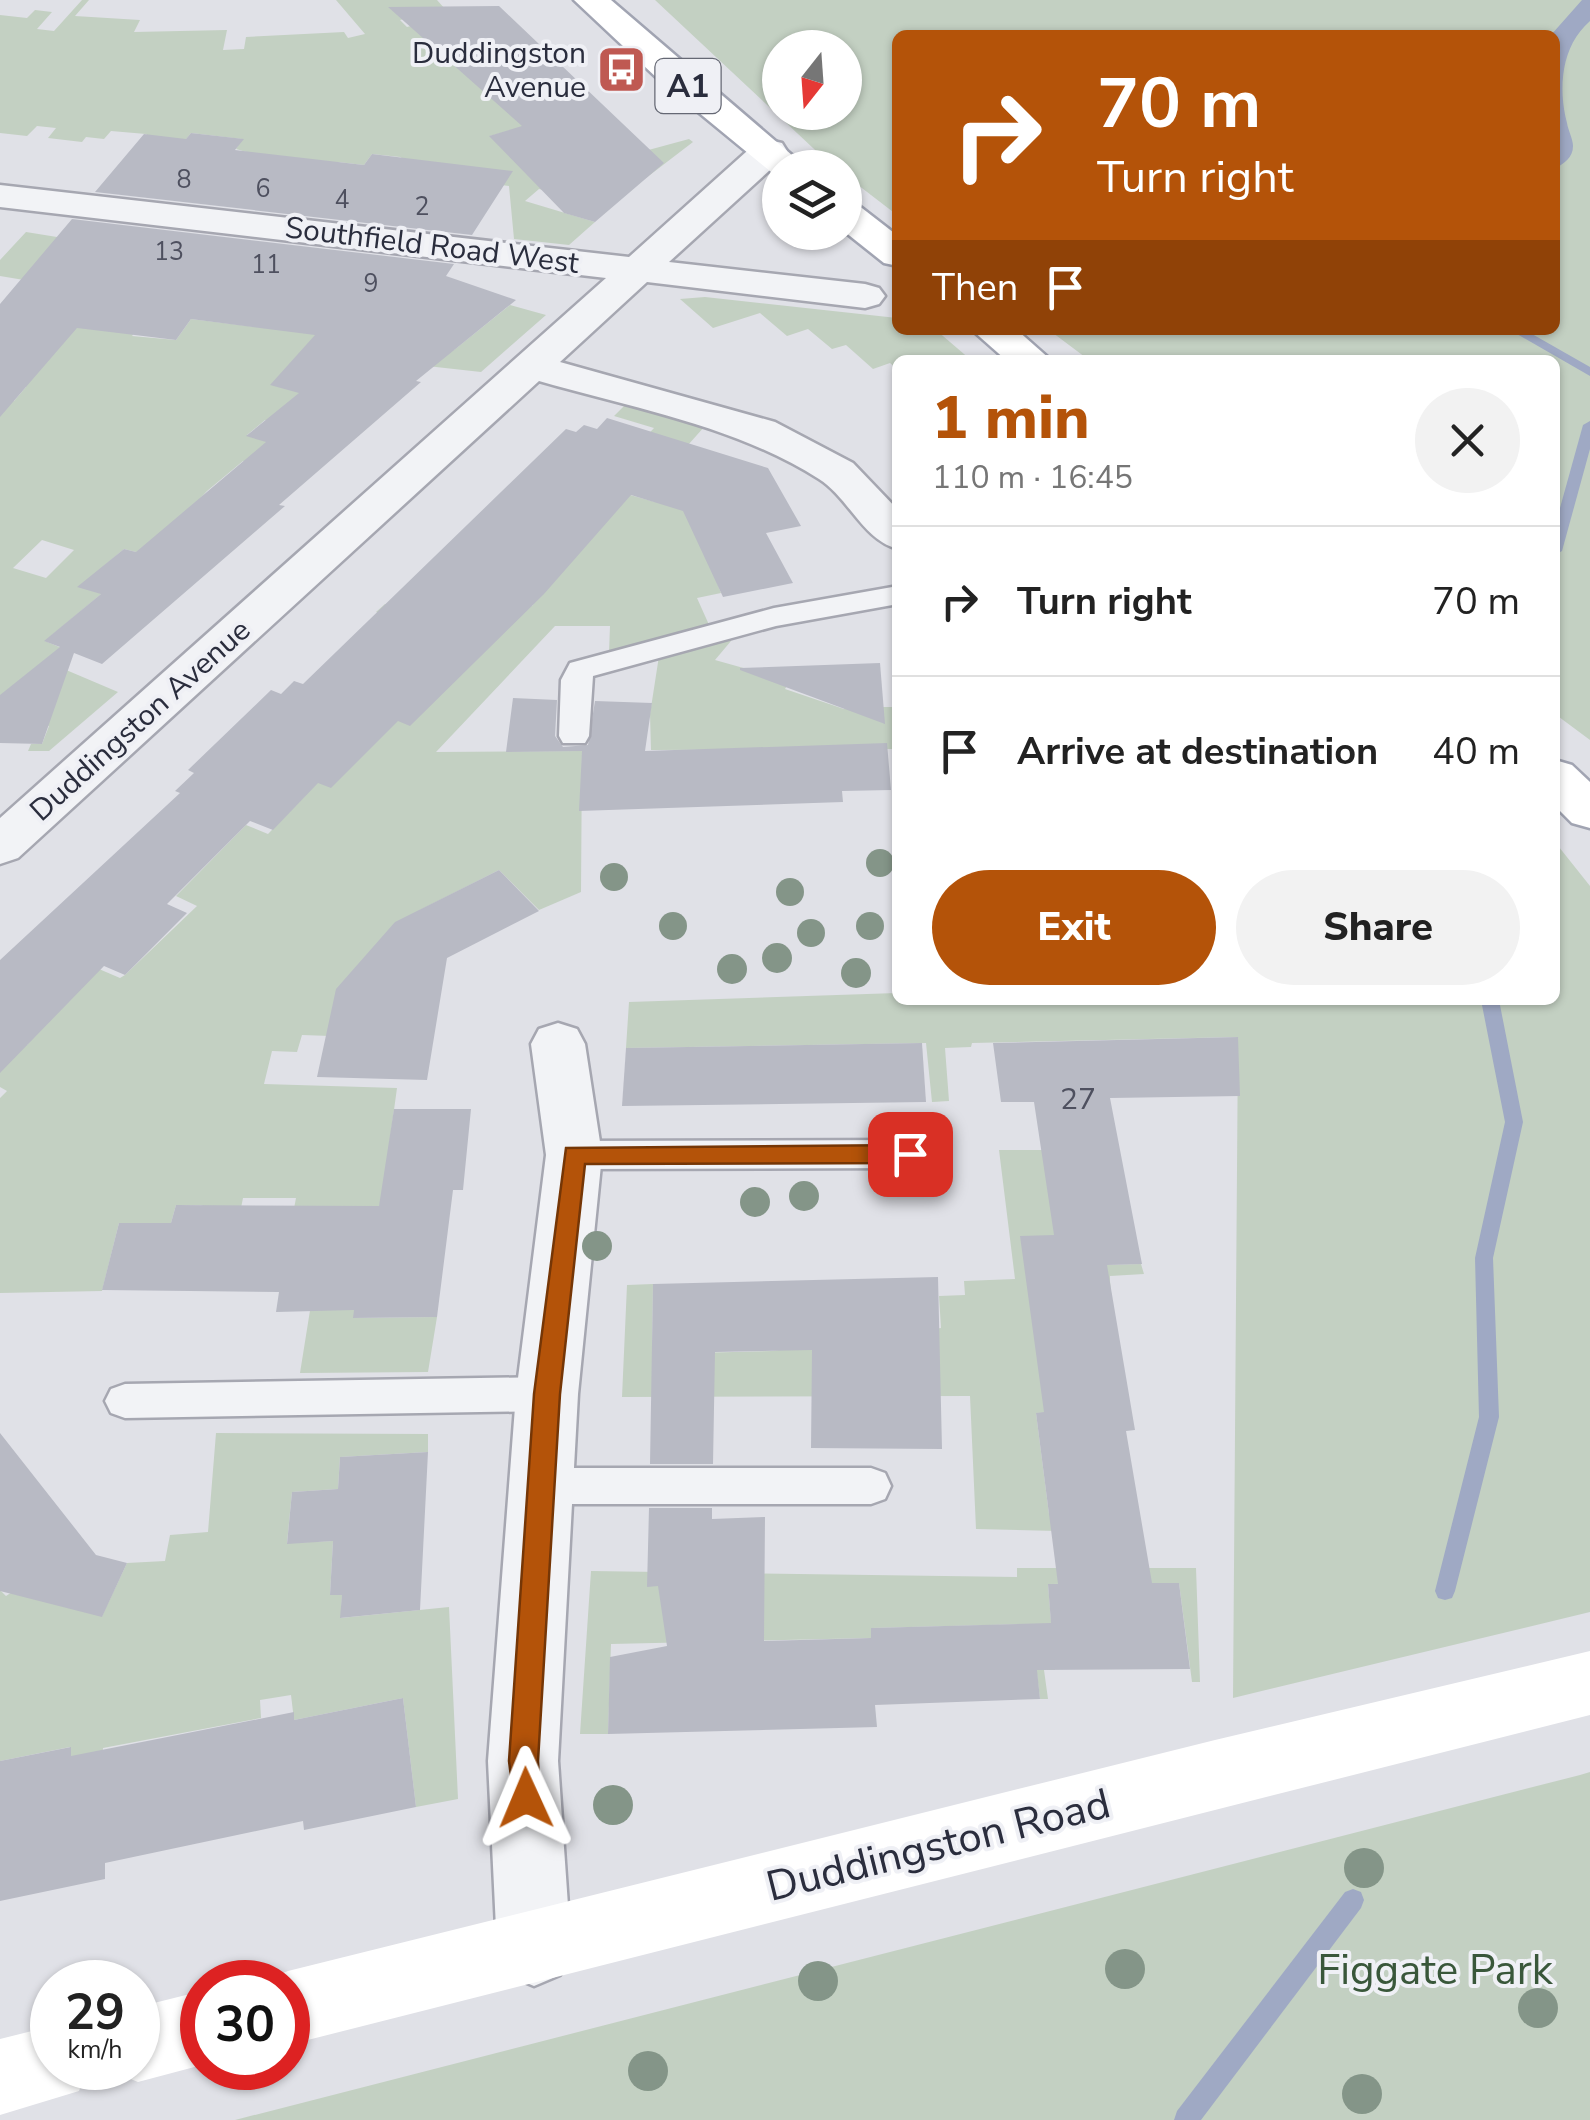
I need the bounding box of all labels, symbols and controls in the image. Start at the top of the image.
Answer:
north arrow [762,30,862,130]
map controls [762,30,862,250]
place label: Duddingston Avenue [412,33,586,108]
bus stop icon: Duddingston Avenue [595,44,647,96]
text: 70 m [1097,56,1261,152]
road number: A1 [656,59,720,113]
icon: right [932,70,1062,200]
text: Turn right [1097,147,1294,208]
button: layers [762,150,862,250]
house number: 8 [176,163,192,197]
house number: 6 [255,172,271,206]
house number: 4 [334,183,350,217]
house number: 2 [414,190,430,224]
street label: Southfield Road West [283,207,582,284]
house number: 13 [154,235,184,269]
house number: 11 [251,248,281,282]
icon: arrive [1038,260,1093,315]
text: Then [932,262,1018,313]
house number: 9 [363,267,379,301]
text: 1 min [932,377,1090,459]
button: close [1415,388,1520,493]
text: 110 m · 16:45 [932,456,1133,499]
icon: right [932,574,987,629]
text: Turn right [1017,576,1192,627]
text: 70 m [1432,576,1520,627]
street label: Duddingston Avenue [21,610,260,831]
icon: arrive [932,724,987,779]
text: Arrive at destination [1017,726,1378,777]
text: 40 m [1432,726,1520,777]
button: Exit [932,870,1216,985]
button: Share [1236,870,1520,985]
house number: 27 [1060,1079,1096,1120]
pin [868,1112,953,1197]
icon: arrive [883,1127,938,1182]
position arrow [474,1746,578,1850]
street label: Duddingston Road [761,1775,1116,1916]
park label: Figgate Park [1317,1942,1554,1999]
speed limit sign: 30 [180,1960,310,2090]
text: 29 [65,1978,125,2047]
text: km/h [67,2033,123,2067]

